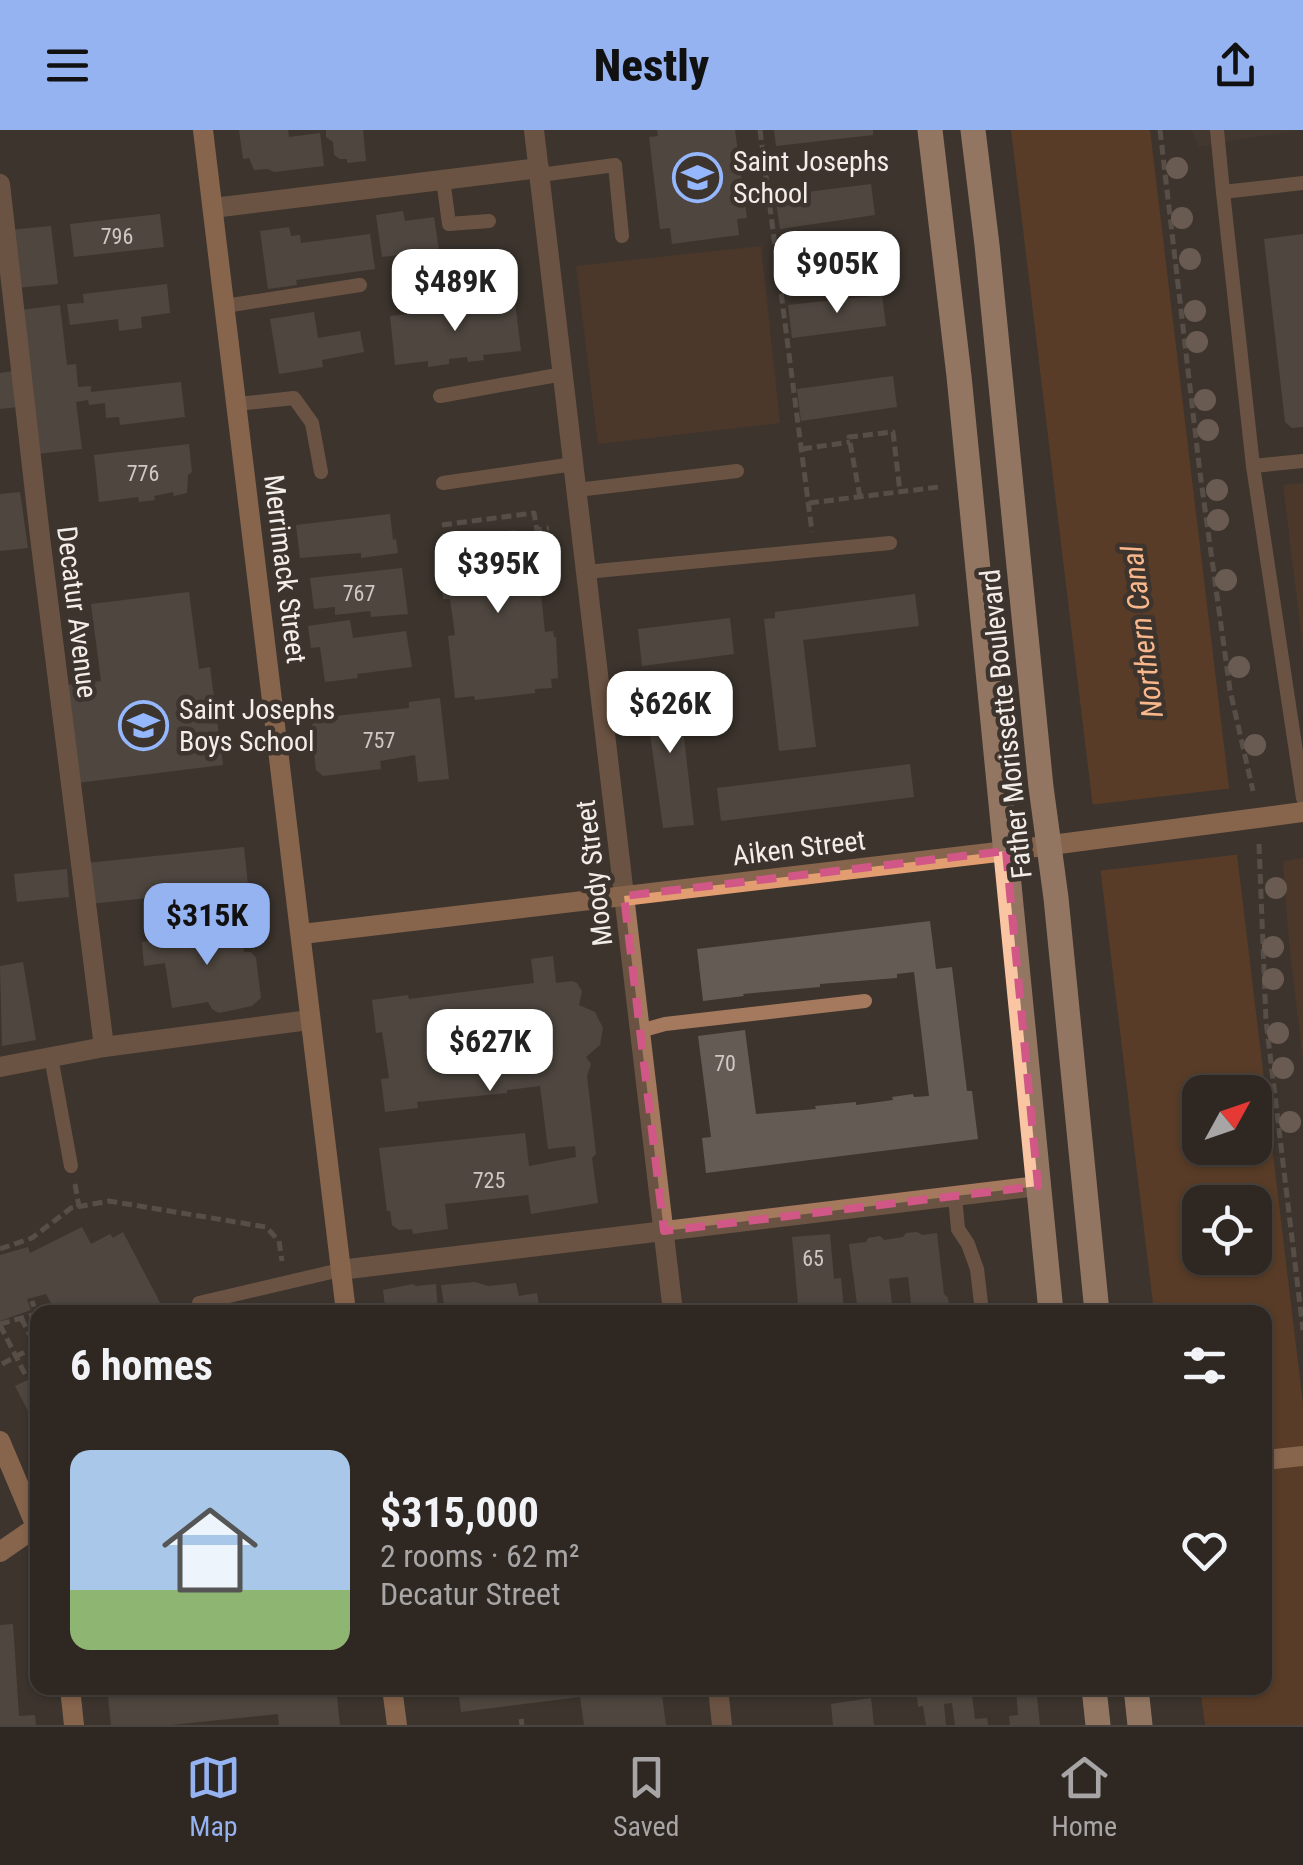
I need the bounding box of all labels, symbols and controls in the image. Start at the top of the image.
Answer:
icon: menu [40,38,95,93]
icon: share [1208,38,1263,93]
text: Nestly [594,39,709,92]
place label: Saint Josephs School [733,145,889,210]
school or university icon: Saint Josephs School [672,151,724,203]
house number: 796 [101,224,133,249]
pin: $905K [767,231,907,316]
text: $905K [796,244,878,282]
pin: $489K [385,249,525,334]
text: $489K [414,262,496,300]
house number: 776 [127,461,159,486]
street label: Merrimack Street [257,473,313,665]
street label: Decatur Avenue [50,524,104,700]
pin: $395K [428,531,568,616]
water label: Northern Canal [1114,543,1170,720]
text: $395K [457,544,539,582]
street label: Father Morissette Boulevard [973,568,1039,880]
house number: 767 [343,581,375,606]
pin: $626K [600,671,740,756]
text: $626K [629,684,711,722]
place label: Saint Josephs Boys School [179,693,335,758]
school or university icon: Saint Josephs Boys School [118,699,170,751]
house number: 757 [363,728,395,753]
street label: Moody Street [569,798,619,948]
street label: Aiken Street [731,823,867,873]
pin: $315K [137,883,277,968]
text: $315K [166,896,248,934]
pin: $627K [420,1009,560,1094]
text: $627K [449,1022,531,1060]
house number: 70 [714,1051,736,1076]
north arrow [1182,1075,1272,1165]
map controls [1182,1075,1272,1275]
house number: 725 [473,1168,505,1193]
button: locate [1182,1185,1272,1275]
house number: 65 [802,1246,824,1271]
icon: filters [1177,1338,1232,1393]
text: 6 homes [70,1341,213,1390]
text: $315,000 [380,1488,539,1537]
icon: home [150,1490,270,1610]
icon: heart [1177,1523,1232,1578]
text: 2 rooms · 62 m² [380,1537,579,1575]
text: Decatur Street [380,1575,560,1613]
tab: Map [186,1750,241,1843]
tab: Saved [613,1750,679,1843]
tab: Home [1051,1750,1117,1843]

